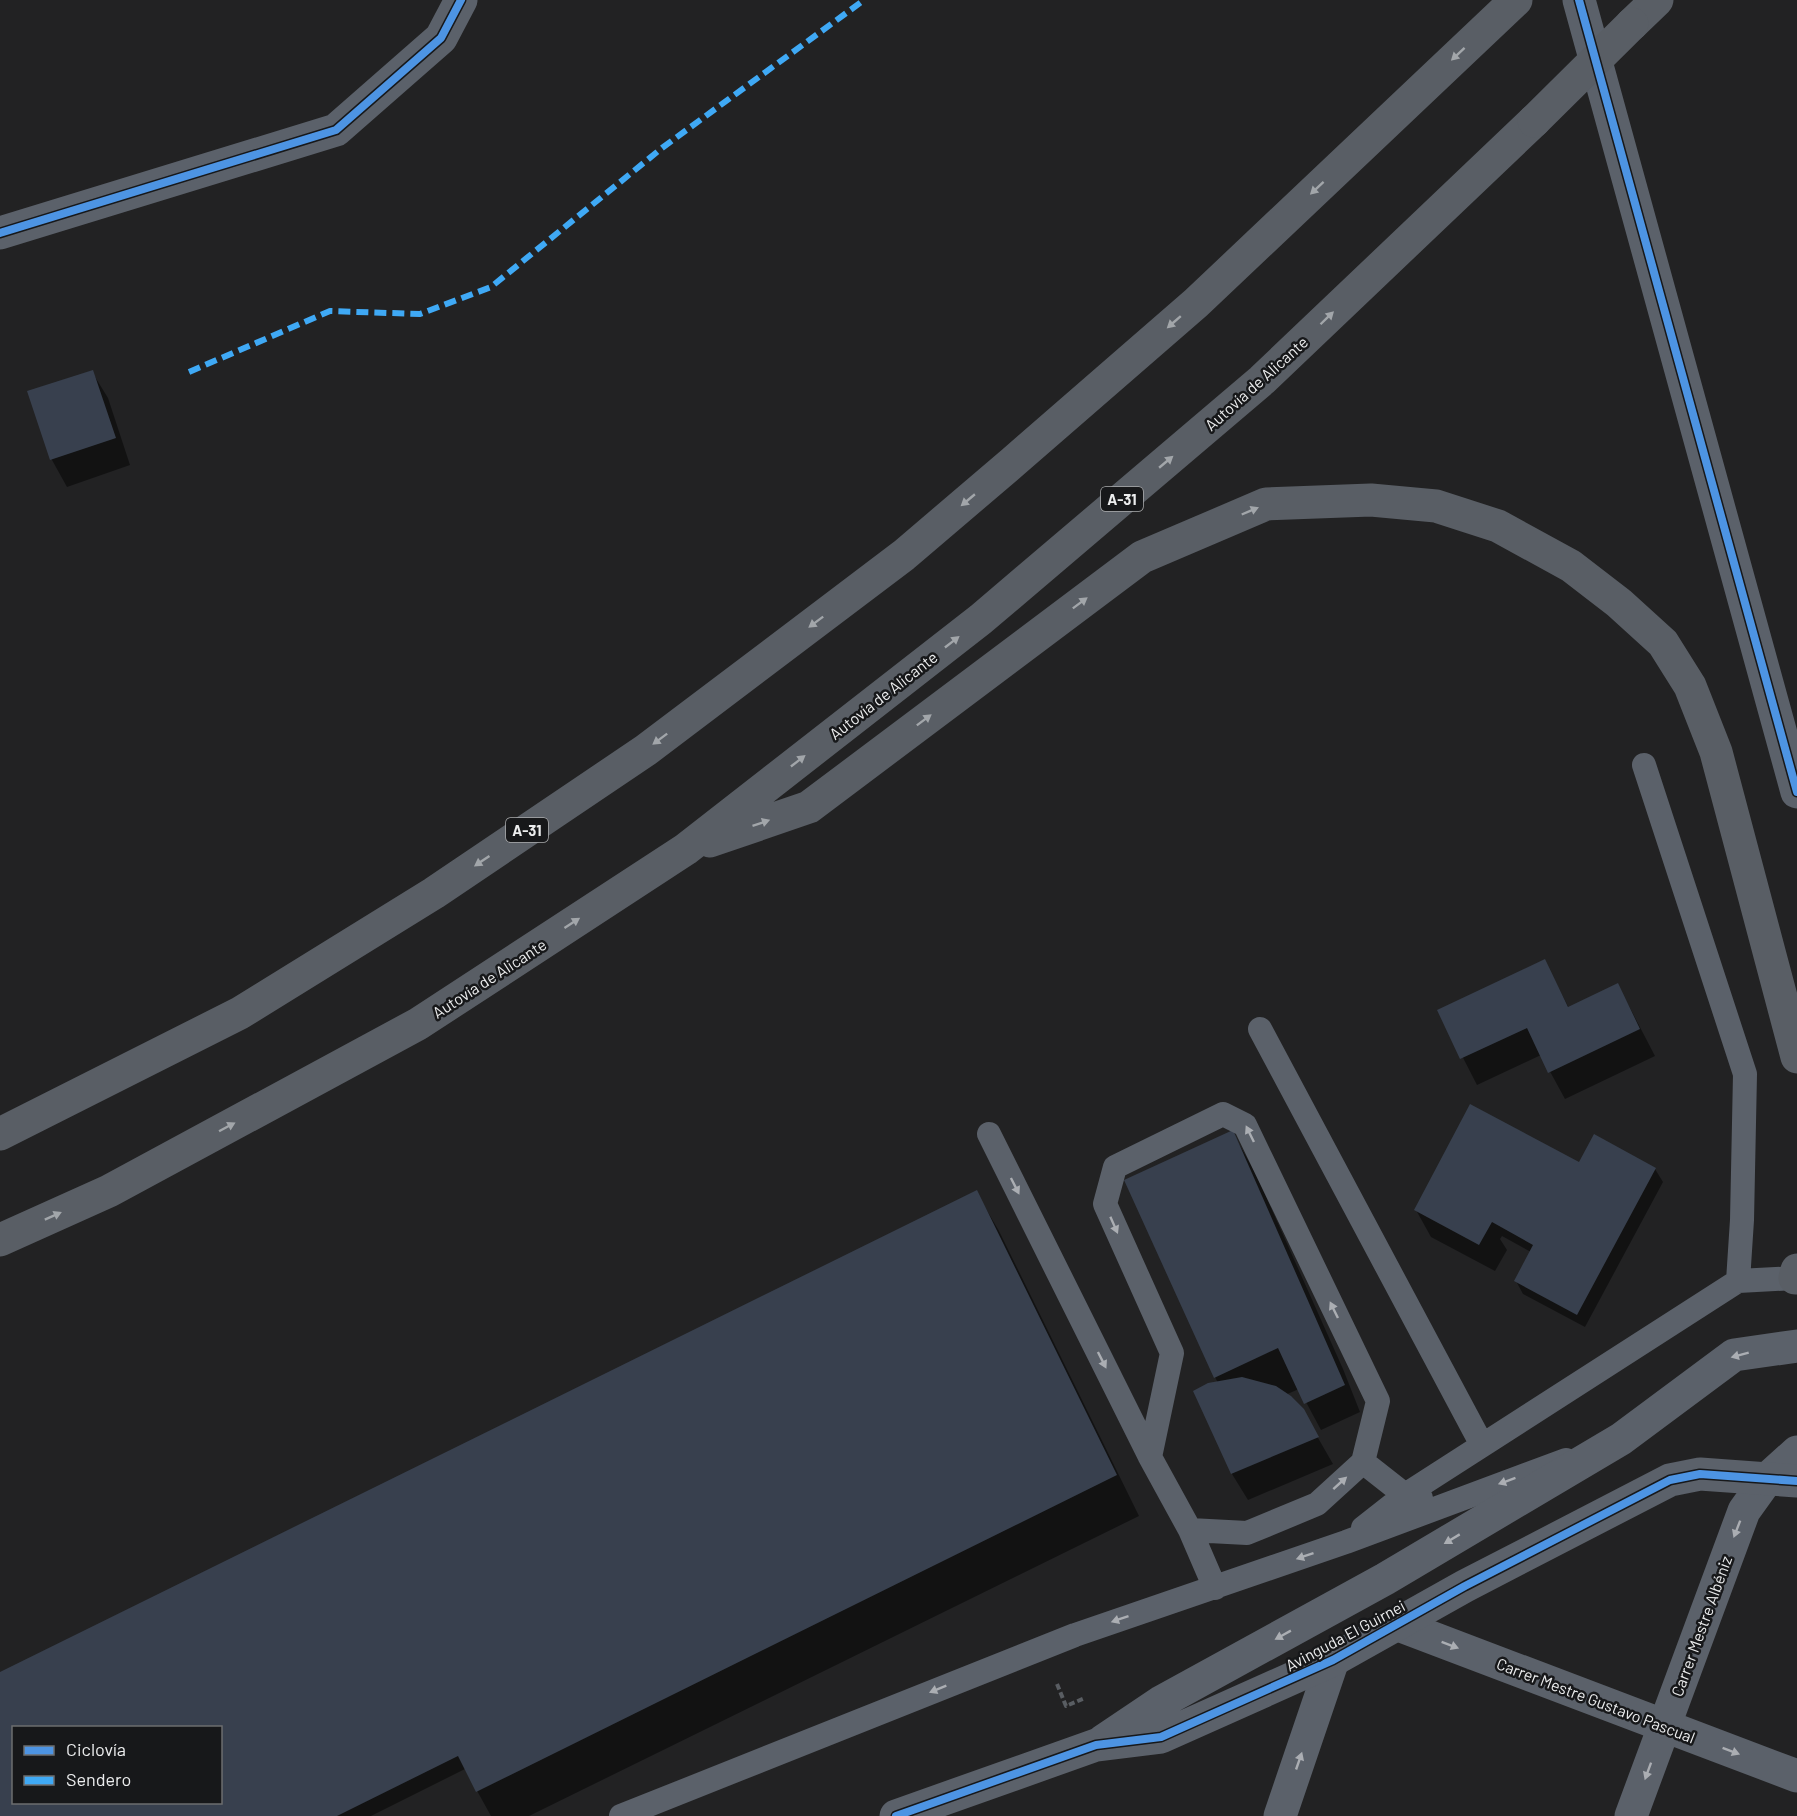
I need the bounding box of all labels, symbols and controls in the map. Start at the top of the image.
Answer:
one-way arrow [1452,47,1466,61]
one-way arrow [1310,181,1324,195]
one-way arrow [1319,312,1333,326]
one-way arrow [1167,315,1182,328]
street label: Autovía de Alicante [1201,332,1311,434]
one-way arrow [1158,456,1173,469]
road number: A-31 [1101,487,1143,511]
one-way arrow [960,494,976,507]
one-way arrow [1242,506,1259,515]
one-way arrow [1072,597,1088,609]
one-way arrow [808,615,823,627]
one-way arrow [945,636,960,648]
street label: Autovía de Alicante [825,647,941,743]
one-way arrow [917,715,932,727]
one-way arrow [653,733,668,745]
one-way arrow [791,756,806,768]
road number: A-31 [506,818,548,842]
one-way arrow [752,818,770,828]
one-way arrow [474,855,490,867]
one-way arrow [564,918,580,929]
street label: Autovía de Alicante [429,934,549,1022]
one-way arrow [219,1122,236,1132]
one-way arrow [1245,1126,1254,1143]
one-way arrow [1010,1178,1020,1195]
one-way arrow [45,1211,62,1220]
one-way arrow [1109,1216,1119,1234]
one-way arrow [1330,1301,1340,1319]
one-way arrow [1731,1351,1749,1361]
one-way arrow [1097,1352,1107,1369]
one-way arrow [1332,1477,1347,1490]
one-way arrow [1498,1477,1516,1487]
one-way arrow [1732,1520,1741,1538]
one-way arrow [1444,1533,1460,1544]
one-way arrow [1296,1552,1314,1562]
street label: Carrer Mestre Albéniz [1667,1553,1735,1699]
street label: Avinguda El Guirnei [1282,1595,1408,1675]
one-way arrow [1111,1615,1129,1625]
one-way arrow [1274,1630,1291,1640]
one-way arrow [1441,1641,1459,1650]
street label: Carrer Mestre Gustavo Pascual [1494,1653,1698,1747]
one-way arrow [929,1684,947,1694]
legend [12,1726,222,1804]
text: Ciclovía [66,1738,126,1760]
one-way arrow [1722,1747,1740,1756]
one-way arrow [1294,1751,1304,1769]
one-way arrow [1643,1762,1652,1780]
text: Sendero [66,1768,131,1790]

